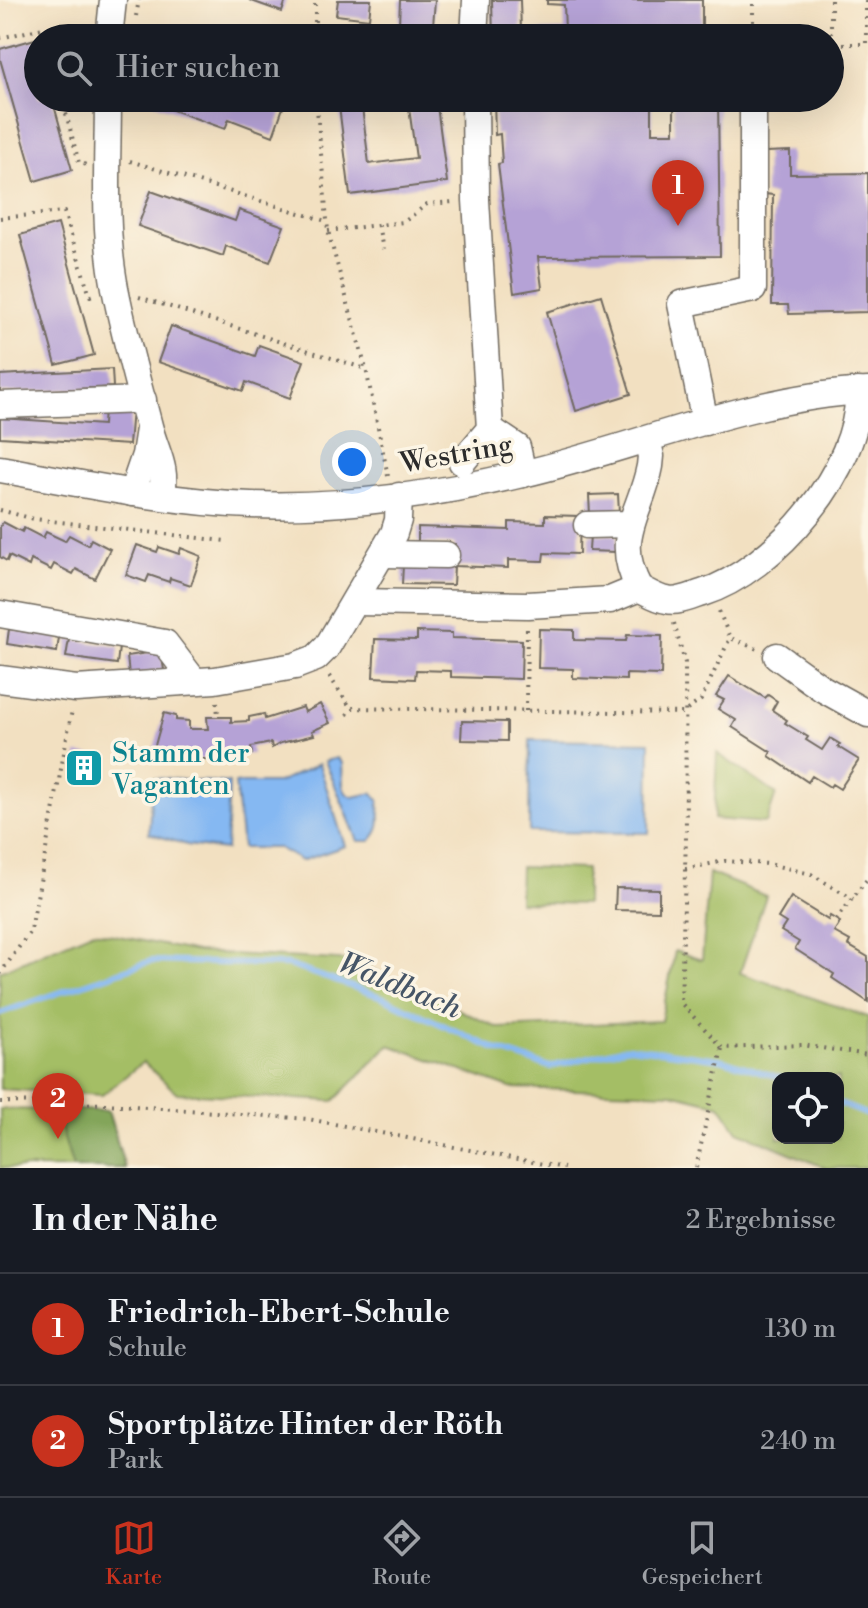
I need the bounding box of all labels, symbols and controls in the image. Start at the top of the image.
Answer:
search box [24,24,844,112]
icon: search [52,46,96,90]
text: Hier suchen [116,49,280,87]
pin: 1 [652,160,704,226]
street label: Westring [396,427,516,482]
your location [332,442,372,482]
place label: Stamm der Vaganten [111,736,250,803]
building icon: Stamm der Vaganten [63,747,105,789]
water label: Waldbach [333,944,467,1028]
map controls [772,1072,844,1144]
button: locate [772,1072,844,1144]
pin: 2 [32,1073,84,1139]
text: In der Nähe [32,1199,218,1241]
text: 2 Ergebnisse [686,1204,836,1236]
text: Friedrich-Ebert-Schule [108,1294,450,1332]
text: 1 [52,1313,64,1345]
text: 130 m [765,1313,836,1345]
text: Schule [108,1332,187,1364]
text: Sportplätze Hinter der Röth [108,1406,503,1444]
text: 2 [50,1425,66,1457]
text: 240 m [760,1425,836,1457]
text: Park [108,1444,162,1476]
tab: Karte [105,1516,162,1591]
tab: Route [373,1516,431,1591]
tab: Gespeichert [642,1516,763,1591]

